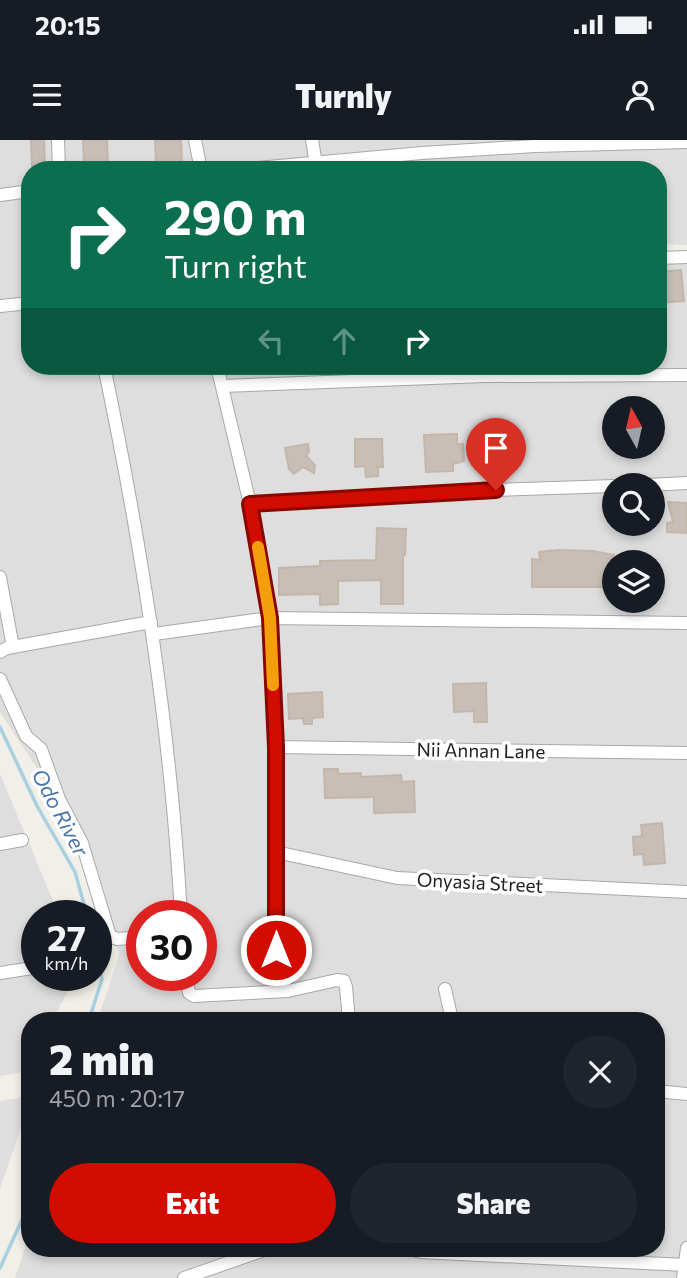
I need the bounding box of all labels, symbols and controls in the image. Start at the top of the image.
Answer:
text: 20:15 [35,9,101,40]
text: Turnly [295,75,392,115]
icon: menu [28,76,66,114]
icon: person [621,76,659,114]
text: 290 m [164,185,306,245]
icon: right [49,189,140,280]
text: Turn right [164,245,307,285]
icon: left [252,322,290,360]
icon: ahead [325,322,363,360]
icon: right [398,322,436,360]
north arrow [602,396,665,458]
map controls [602,396,665,613]
pin [466,418,526,490]
icon: arrive [477,429,515,467]
button: search [602,473,665,536]
button: layers [602,550,665,613]
street label: Nii Annan Lane [416,737,546,763]
water label: Odo River [28,764,95,860]
street label: Onyasia Street [416,867,544,897]
speed limit sign: 30 [126,900,217,991]
position arrow [239,913,313,987]
text: 27 [47,915,86,958]
text: km/h [45,952,88,974]
text: 2 min [49,1032,155,1084]
button: close [563,1035,637,1109]
text: 450 m · 20:17 [49,1084,185,1112]
button: Exit [49,1163,336,1243]
button: Share [350,1163,637,1243]

